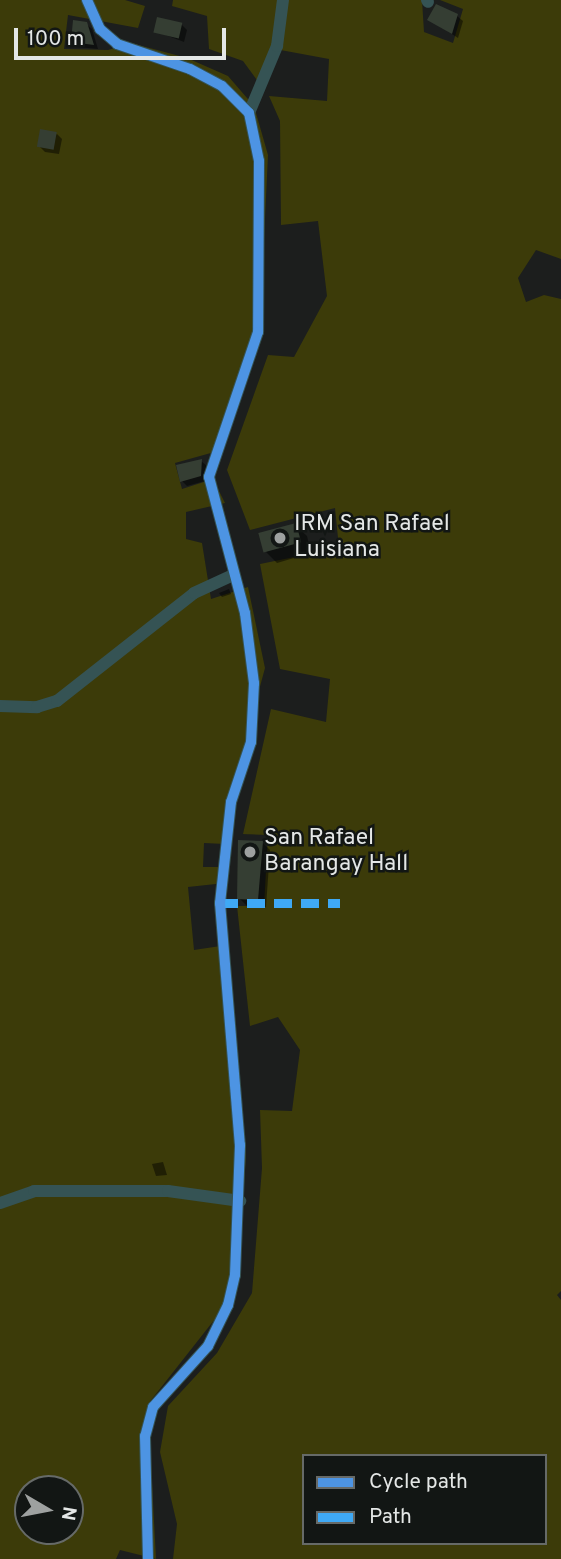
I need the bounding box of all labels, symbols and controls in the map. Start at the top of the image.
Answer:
scale bar [18,14,229,58]
text: 100 m [27,26,84,53]
place label: IRM San Rafael Luisiana [294,511,450,565]
marker: IRM San Rafael Luisiana [272,530,288,546]
place label: San Rafael Barangay Hall [264,825,408,879]
marker: San Rafael Barangay Hall [242,844,258,860]
legend [302,1454,547,1545]
text: Cycle path [369,1469,468,1496]
north arrow [14,1475,84,1545]
text: N [55,1504,81,1522]
text: Path [369,1504,412,1531]

